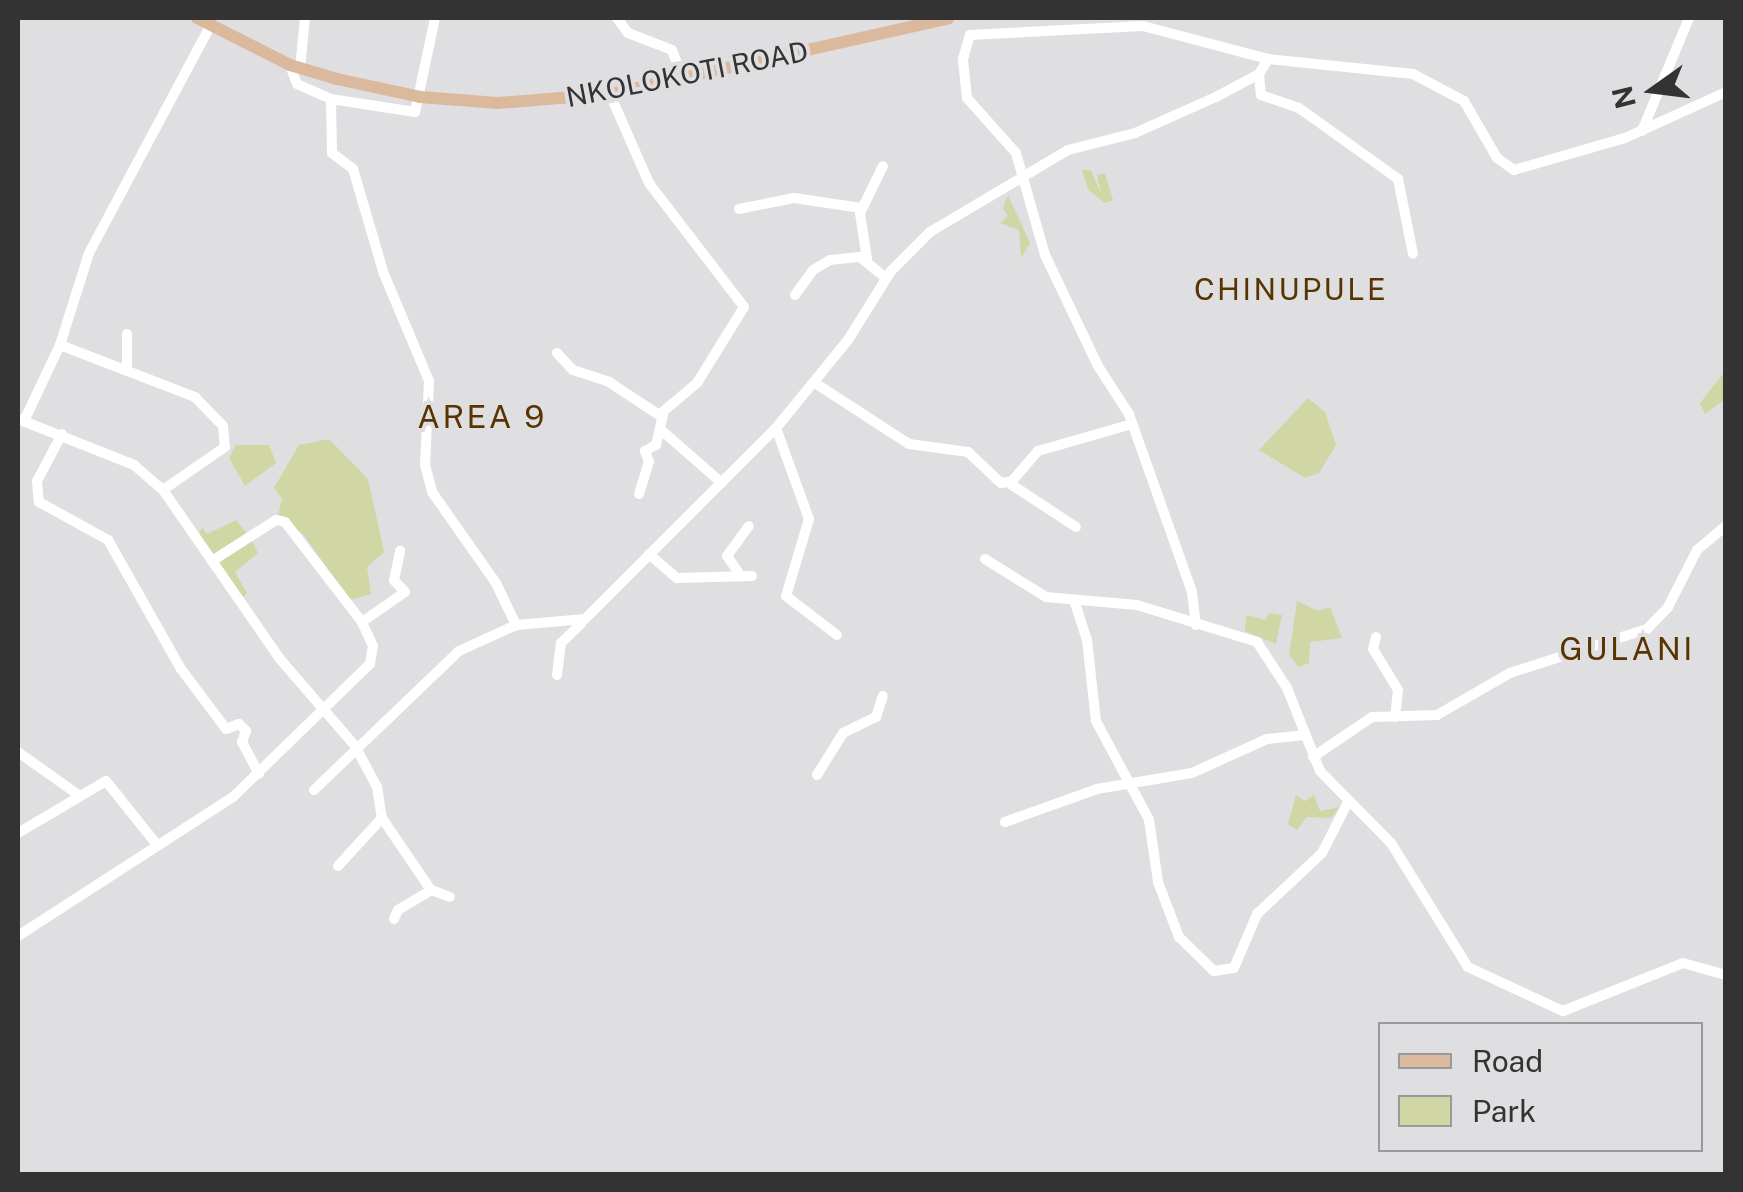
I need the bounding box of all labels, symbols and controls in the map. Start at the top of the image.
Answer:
street label: NKOLOKOTI ROAD [563,34,811,114]
north arrow [1603,40,1703,140]
text: N [1605,83,1642,112]
district label: CHINUPULE [1194,271,1388,307]
district label: AREA 9 [417,398,547,436]
district label: GULANI [1559,630,1695,668]
legend [1378,1022,1703,1152]
text: Road [1472,1043,1543,1079]
text: Park [1472,1093,1536,1129]

